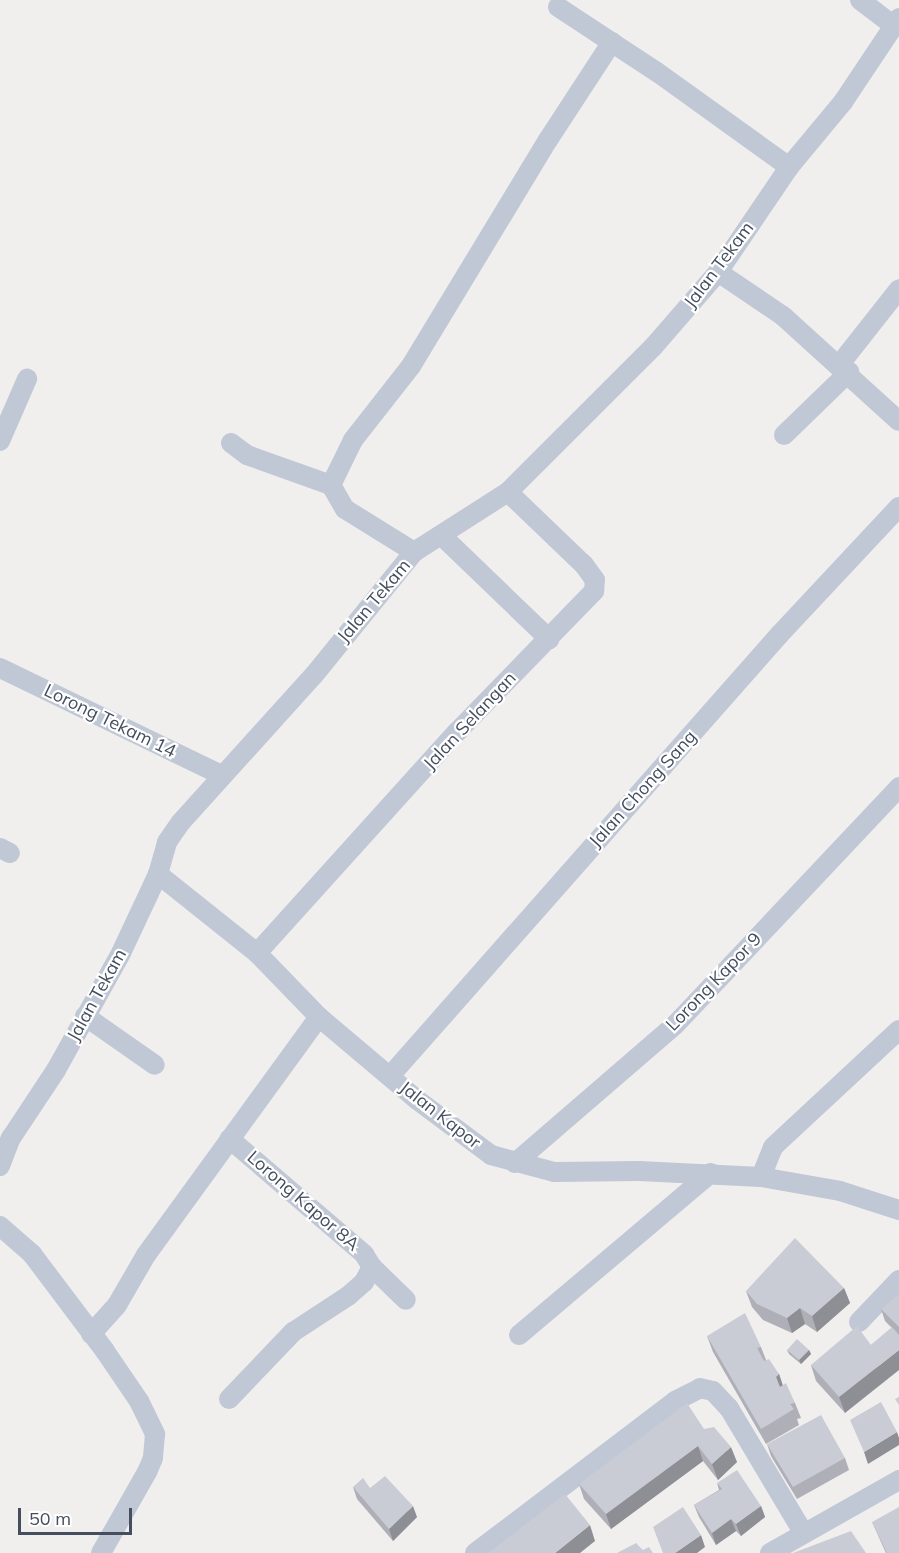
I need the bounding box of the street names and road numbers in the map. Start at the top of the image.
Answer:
street label: Jalan Tekam [680,218,758,312]
street label: Jalan Tekam [333,555,415,647]
street label: Jalan Selangan [419,668,521,774]
street label: Lorong Tekam 14 [40,680,180,762]
street label: Jalan Chong Sang [585,726,701,852]
street label: Lorong Kapor 9 [662,928,766,1036]
street label: Jalan Tekam [63,945,131,1045]
street label: Jalan Kapor [395,1077,485,1153]
street label: Lorong Kapor 8A [243,1146,363,1256]

